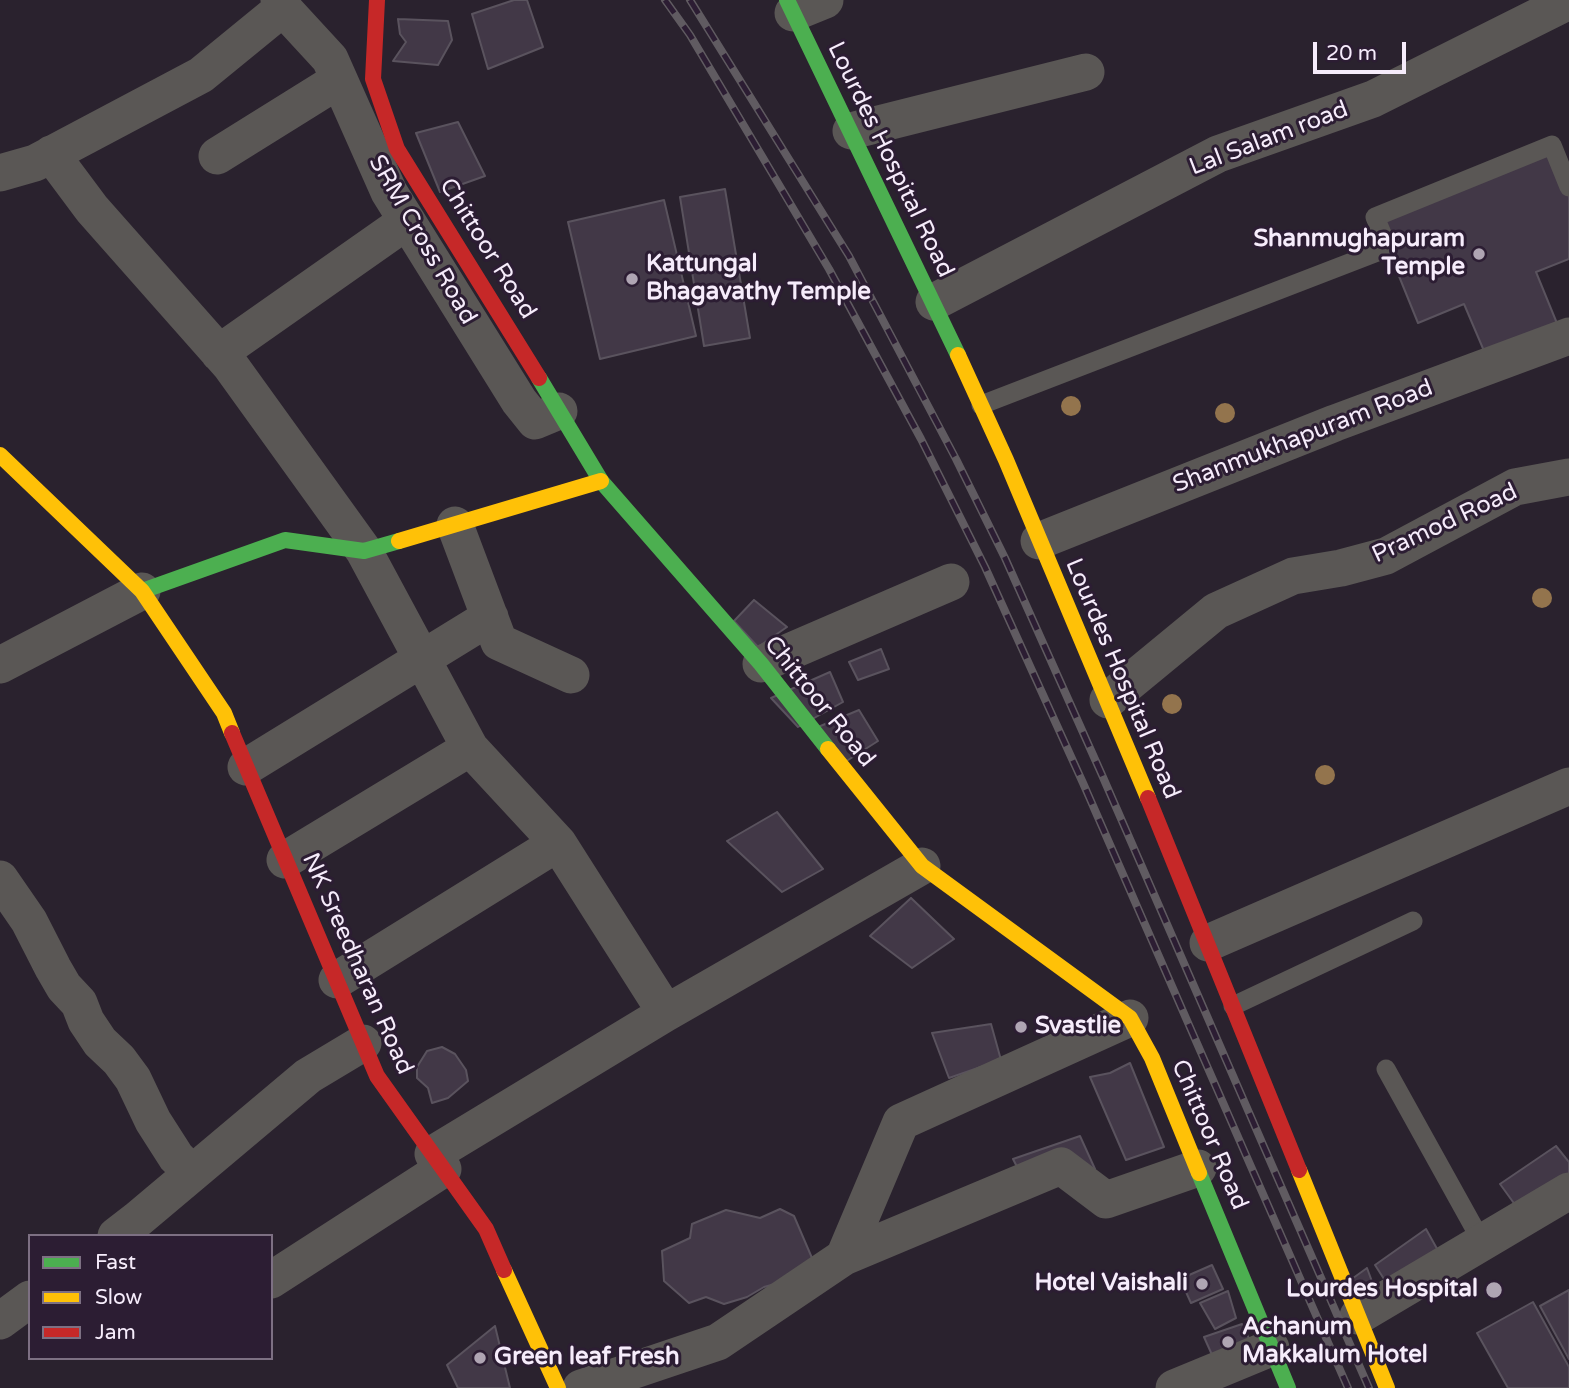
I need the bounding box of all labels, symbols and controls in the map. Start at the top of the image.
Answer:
scale bar [1317,28,1410,72]
street label: Lourdes Hospital Road [820,37,960,283]
text: 20 m [1326,41,1377,66]
street label: Lal Salam road [1186,96,1352,182]
street label: SRM Cross Road [362,150,482,330]
street label: Chittoor Road [432,173,542,325]
place label: Shanmughapuram Temple [1253,226,1465,282]
marker: Shanmughapuram Temple [1471,246,1487,262]
place label: Kattungal Bhagavathy Temple [646,251,871,307]
marker: Kattungal Bhagavathy Temple [624,271,640,287]
street label: Shanmukhapuram Road [1169,374,1437,500]
street label: Pramod Road [1368,478,1522,570]
street label: Lourdes Hospital Road [1058,554,1186,804]
street label: Chittoor Road [757,631,881,773]
street label: NK Sreedharan Road [295,849,419,1079]
place label: Svastlie [1035,1013,1121,1041]
marker: Svastlie [1013,1019,1029,1035]
street label: Chittoor Road [1164,1056,1254,1214]
legend [28,1234,273,1360]
text: Fast [95,1250,136,1275]
place label: Hotel Vaishali [1035,1270,1188,1298]
marker: Hotel Vaishali [1194,1276,1210,1292]
place label: Lourdes Hospital [1286,1276,1478,1304]
marker: Lourdes Hospital [1484,1280,1504,1300]
text: Slow [95,1285,142,1310]
place label: Achanum Makkalum Hotel [1242,1314,1428,1370]
text: Jam [95,1320,136,1345]
marker: Achanum Makkalum Hotel [1220,1334,1236,1350]
place label: Green leaf Fresh [494,1344,680,1372]
marker: Green leaf Fresh [472,1350,488,1366]

